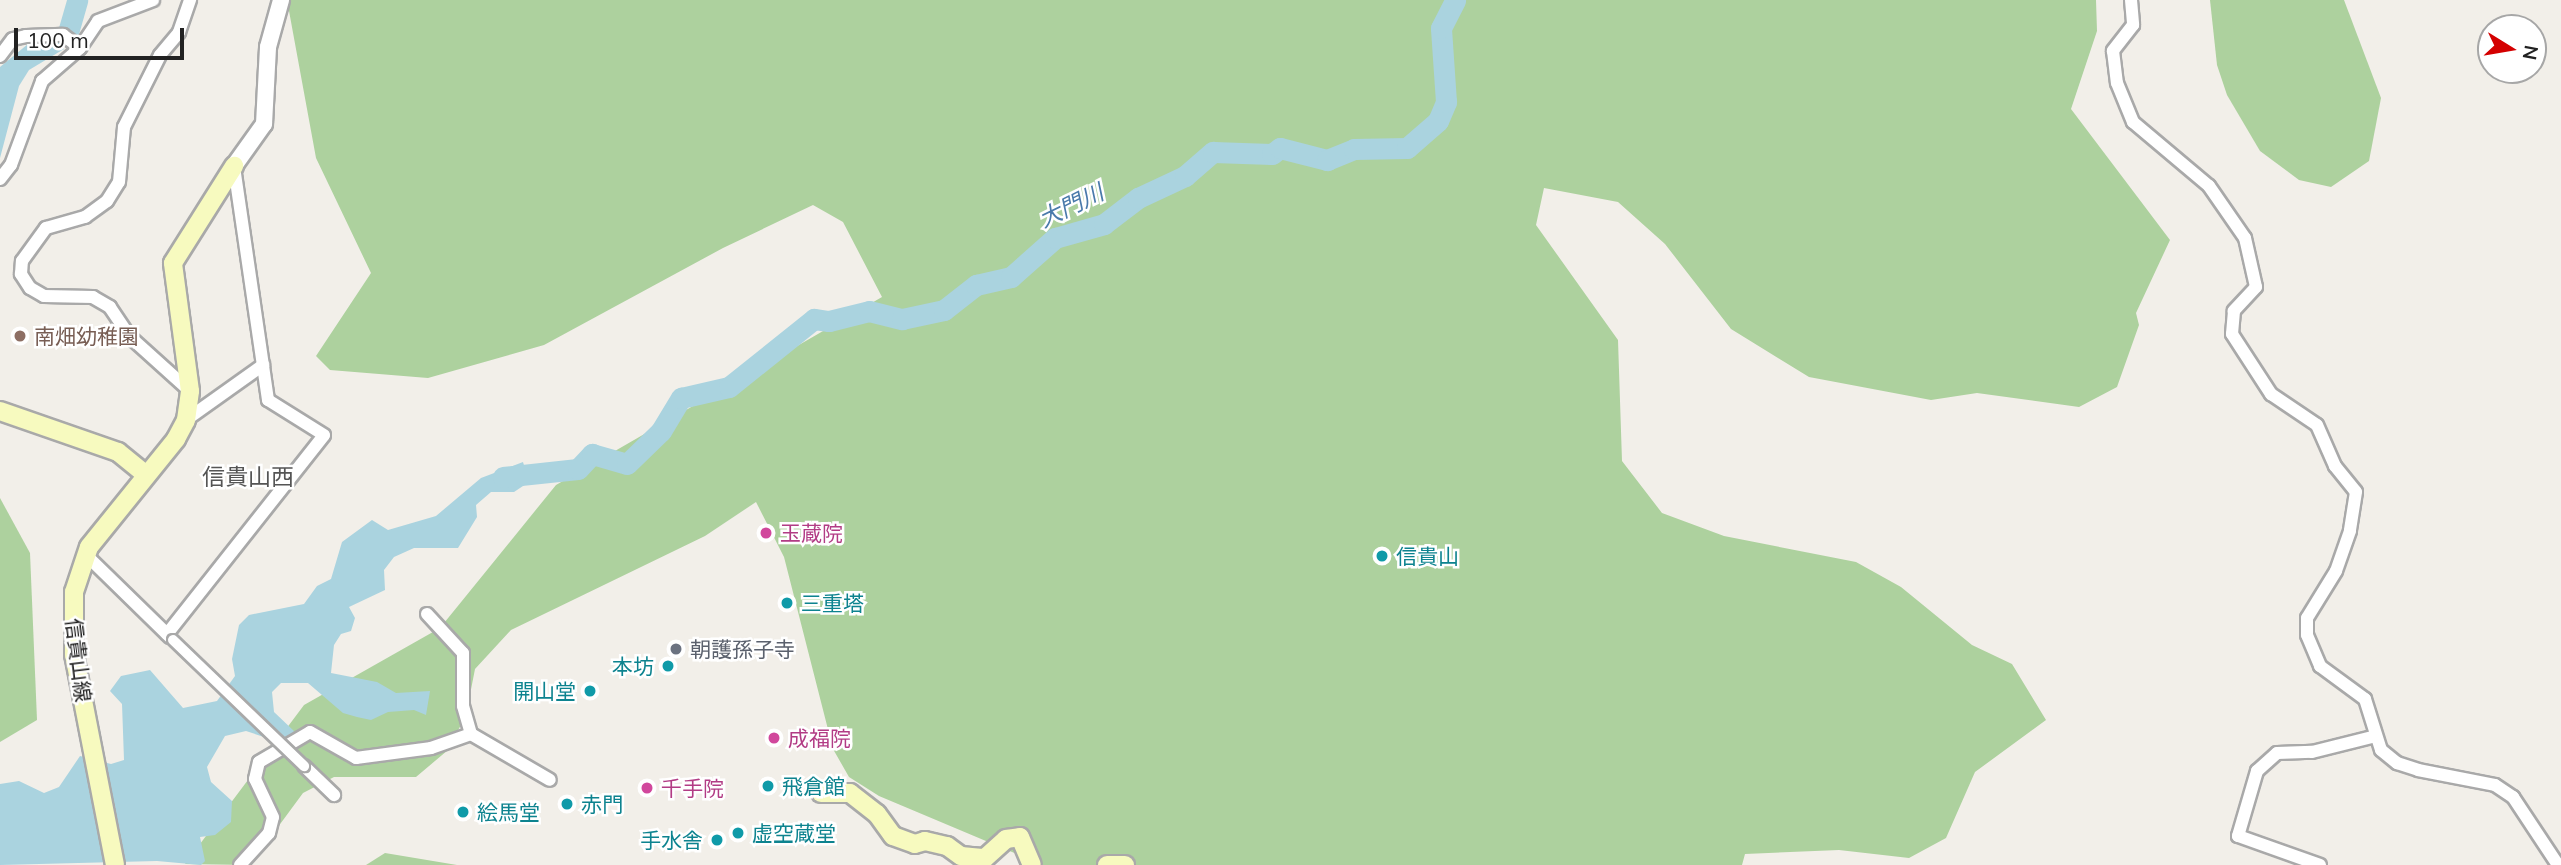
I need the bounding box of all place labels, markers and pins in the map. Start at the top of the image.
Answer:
place label: 南畑幼稚園 [34,323,139,349]
marker: 南畑幼稚園 [12,328,28,344]
place label: 玉蔵院 [780,520,843,546]
marker: 玉蔵院 [758,525,774,541]
place label: 信貴山 [1396,543,1459,569]
marker: 信貴山 [1374,548,1390,564]
place label: 三重塔 [801,590,864,616]
marker: 三重塔 [779,595,795,611]
place label: 朝護孫子寺 [690,636,795,662]
marker: 朝護孫子寺 [668,641,684,657]
place label: 本坊 [612,653,654,679]
marker: 本坊 [660,658,676,674]
place label: 開山堂 [513,678,576,704]
marker: 開山堂 [582,683,598,699]
place label: 成福院 [788,725,851,751]
marker: 成福院 [766,730,782,746]
place label: 飛倉館 [782,773,845,799]
place label: 千手院 [661,775,724,801]
marker: 飛倉館 [760,778,776,794]
marker: 千手院 [639,780,655,796]
place label: 赤門 [581,791,623,817]
marker: 赤門 [559,796,575,812]
place label: 絵馬堂 [477,799,540,825]
marker: 絵馬堂 [455,804,471,820]
place label: 虚空蔵堂 [752,820,836,846]
marker: 虚空蔵堂 [730,825,746,841]
place label: 手水舎 [640,827,703,853]
marker: 手水舎 [709,832,725,848]

